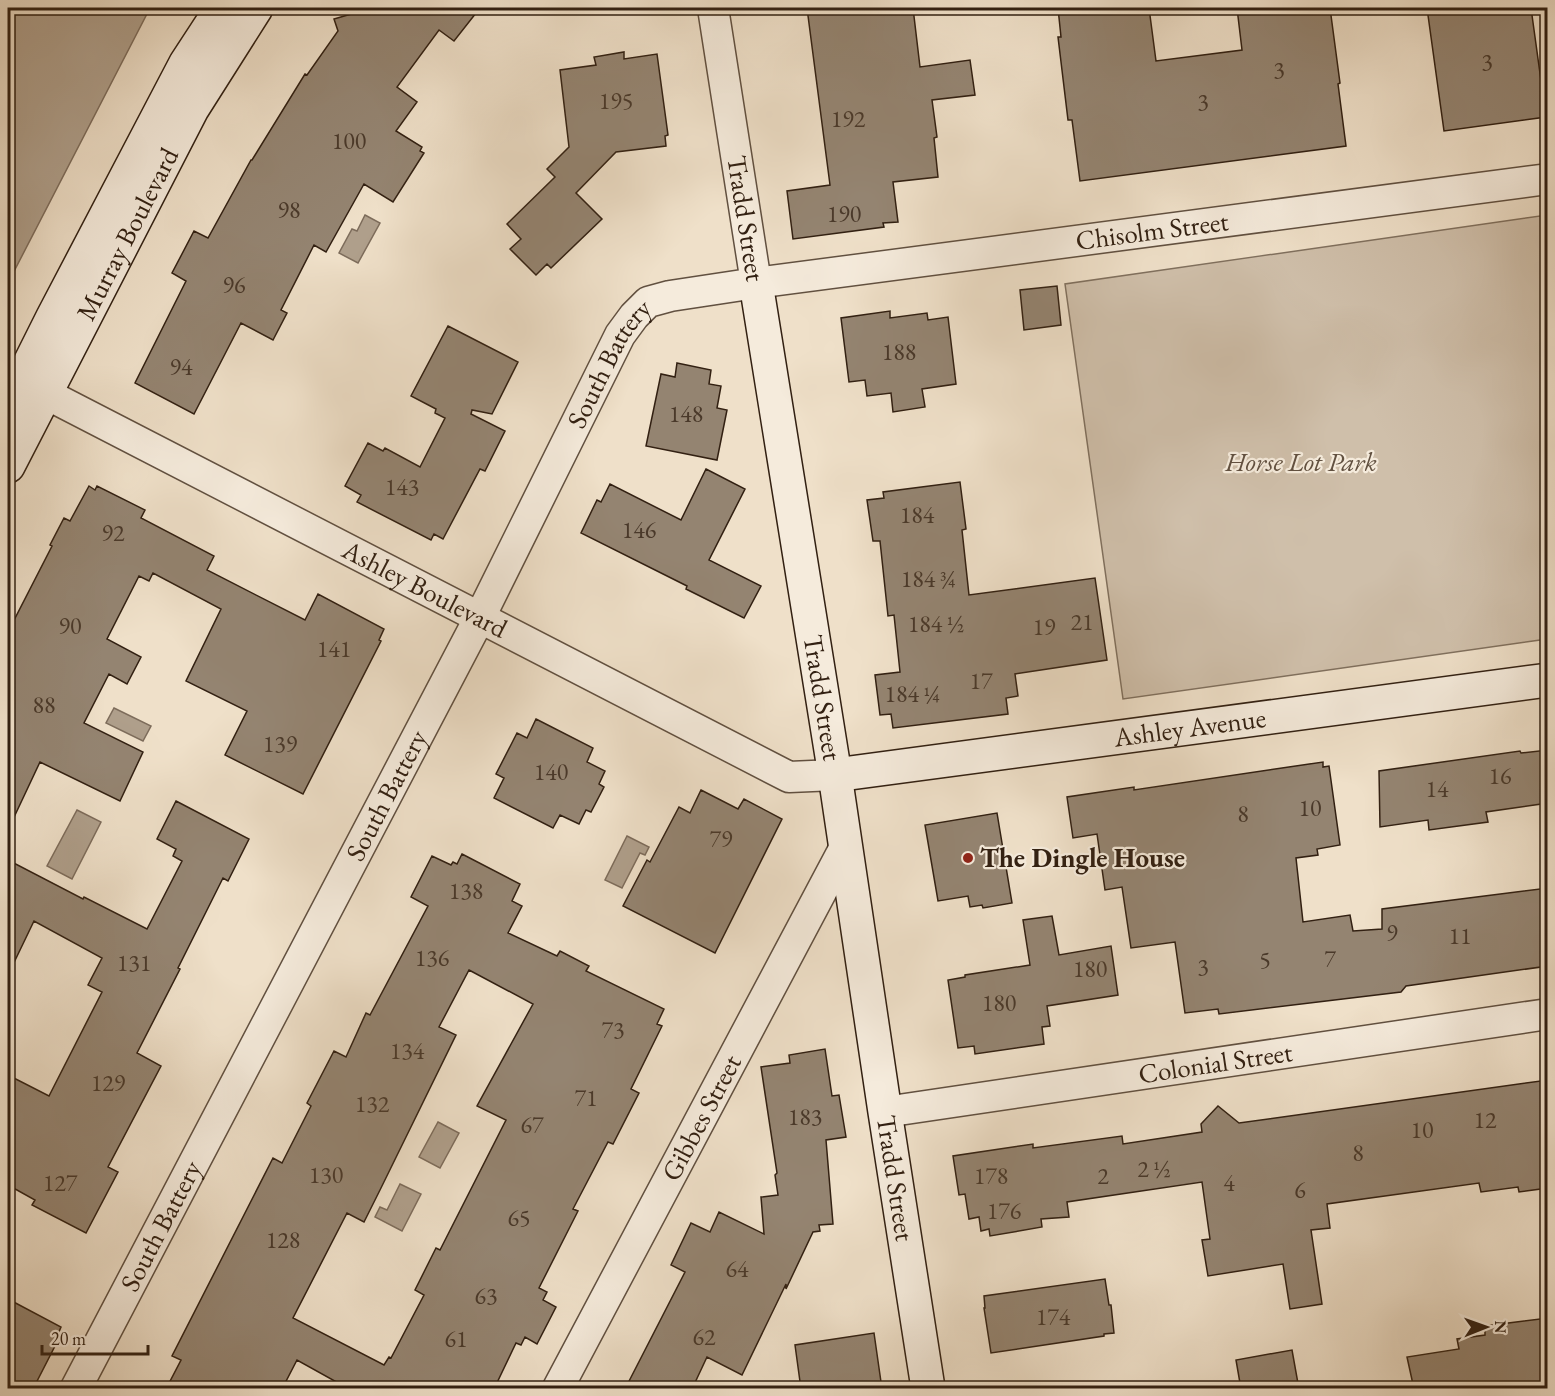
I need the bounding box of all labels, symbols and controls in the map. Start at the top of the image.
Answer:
house number: 3 [1481,46,1493,77]
house number: 3 [1273,54,1285,85]
house number: 195 [599,85,633,116]
house number: 3 [1197,86,1209,117]
house number: 192 [831,103,866,134]
house number: 100 [332,125,366,156]
street label: Murray Boulevard [68,141,186,326]
street label: Tradd Street [719,153,774,284]
house number: 98 [277,194,301,225]
house number: 190 [827,198,861,229]
street label: Chisolm Street [1074,203,1231,258]
house number: 96 [222,269,246,300]
street label: South Battery [559,291,659,434]
house number: 188 [882,336,916,367]
house number: 94 [169,351,193,382]
house number: 148 [669,398,703,429]
park label: Horse Lot Park [1224,444,1377,479]
house number: 143 [385,471,419,502]
house number: 184 [900,499,935,530]
house number: 146 [622,514,656,545]
house number: 92 [101,517,125,548]
street label: Ashley Boulevard [336,531,514,646]
house number: 184 ¾ [901,563,955,594]
house number: 21 [1070,606,1094,637]
house number: 184 ½ [908,608,964,639]
house number: 90 [58,610,82,641]
house number: 19 [1032,611,1056,642]
street label: Tradd Street [796,632,851,764]
house number: 141 [317,633,351,664]
house number: 17 [969,665,993,696]
house number: 184 ¼ [884,678,940,709]
house number: 88 [32,689,56,720]
street label: Ashley Avenue [1111,700,1268,755]
street label: South Battery [337,724,435,867]
house number: 139 [263,728,298,759]
house number: 140 [534,756,568,787]
house number: 16 [1488,760,1512,791]
house number: 14 [1425,773,1449,804]
house number: 10 [1298,792,1322,823]
house number: 8 [1237,798,1249,829]
house number: 79 [709,823,733,854]
place label: The Dingle House [980,840,1185,875]
marker: The Dingle House [961,851,975,865]
house number: 138 [449,875,483,906]
house number: 9 [1386,917,1398,948]
house number: 11 [1448,920,1472,951]
house number: 136 [415,942,449,973]
house number: 7 [1324,943,1336,974]
house number: 5 [1259,944,1271,975]
house number: 131 [117,947,151,978]
house number: 3 [1197,951,1209,982]
house number: 180 [1073,953,1107,984]
house number: 180 [982,987,1016,1018]
house number: 73 [601,1014,625,1045]
street label: Colonial Street [1136,1034,1295,1091]
house number: 134 [390,1035,425,1066]
street label: Gibbes Street [653,1048,749,1187]
house number: 129 [91,1067,126,1098]
house number: 71 [574,1082,598,1113]
house number: 132 [355,1088,390,1119]
house number: 183 [788,1101,822,1132]
house number: 12 [1473,1104,1497,1135]
house number: 67 [520,1109,544,1140]
street label: Tradd Street [869,1113,923,1244]
house number: 10 [1410,1114,1434,1145]
house number: 8 [1352,1137,1364,1168]
house number: 2 ½ [1137,1153,1171,1184]
street label: South Battery [112,1154,209,1297]
house number: 130 [309,1159,343,1190]
house number: 178 [974,1160,1008,1191]
house number: 2 [1097,1160,1109,1191]
house number: 127 [43,1167,78,1198]
house number: 4 [1223,1167,1235,1198]
house number: 6 [1294,1174,1306,1205]
house number: 176 [987,1195,1021,1226]
house number: 65 [507,1202,531,1233]
house number: 128 [266,1224,300,1255]
house number: 64 [725,1253,749,1284]
house number: 63 [474,1280,498,1311]
north arrow [1456,1297,1516,1357]
house number: 174 [1036,1301,1071,1332]
scale bar [42,1318,148,1356]
text: N [1490,1320,1511,1333]
house number: 62 [692,1321,716,1352]
house number: 61 [444,1323,468,1354]
text: 20 m [51,1327,86,1350]

